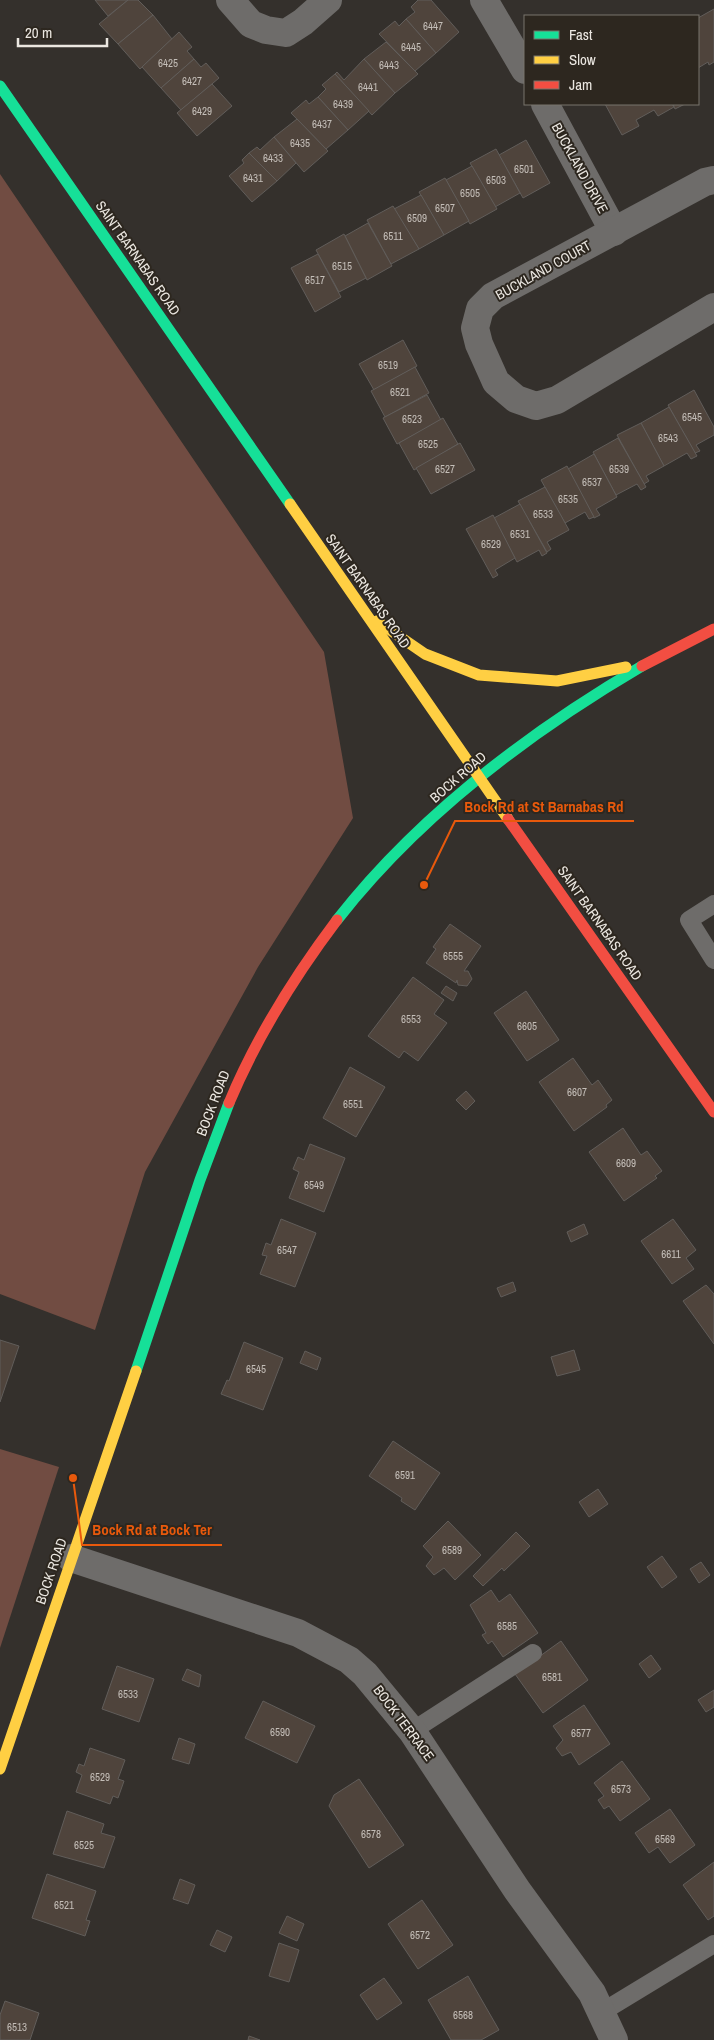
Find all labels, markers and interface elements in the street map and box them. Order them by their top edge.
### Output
scale bar [18,15,106,47]
legend [524,15,699,105]
house number: 6447 [423,19,443,33]
text: 20 m [25,22,52,43]
text: Fast [569,24,593,45]
house number: 6445 [401,40,421,54]
text: Slow [569,49,596,70]
house number: 6425 [158,56,178,70]
house number: 6443 [379,58,399,72]
house number: 6427 [182,74,202,88]
text: Jam [569,74,592,95]
house number: 6441 [358,80,378,94]
house number: 6439 [333,97,353,111]
house number: 6429 [192,104,212,118]
house number: 6437 [312,117,332,131]
street label: BUCKLAND DRIVE [548,120,612,216]
house number: 6435 [290,136,310,150]
house number: 6433 [263,151,283,165]
house number: 6501 [514,162,534,176]
house number: 6431 [243,171,263,185]
house number: 6503 [486,173,506,187]
house number: 6505 [460,186,480,200]
street label: SAINT BARNABAS ROAD [92,197,184,319]
house number: 6507 [435,201,455,215]
house number: 6509 [407,211,427,225]
house number: 6511 [383,229,403,243]
street label: BUCKLAND COURT [492,236,594,304]
house number: 6515 [332,259,352,273]
house number: 6517 [305,273,325,287]
house number: 6519 [378,358,398,372]
house number: 6521 [390,385,410,399]
house number: 6545 [682,410,702,424]
house number: 6523 [402,412,422,426]
house number: 6543 [658,431,678,445]
house number: 6525 [418,437,438,451]
house number: 6527 [435,462,455,476]
house number: 6539 [609,462,629,476]
house number: 6537 [582,475,602,489]
house number: 6535 [558,492,578,506]
house number: 6533 [533,507,553,521]
house number: 6531 [510,527,530,541]
street label: SAINT BARNABAS ROAD [322,530,414,652]
house number: 6529 [481,537,501,551]
street label: BOCK ROAD [426,748,490,806]
callout: Bock Rd at St Barnabas Rd [455,791,634,821]
text: Bock Rd at St Barnabas Rd [464,796,624,817]
street label: SAINT BARNABAS ROAD [554,862,646,984]
house number: 6555 [443,949,463,963]
house number: 6553 [401,1012,421,1026]
house number: 6605 [517,1019,537,1033]
street label: BOCK ROAD [192,1068,234,1138]
house number: 6607 [567,1085,587,1099]
house number: 6551 [343,1097,363,1111]
house number: 6609 [616,1156,636,1170]
house number: 6549 [304,1178,324,1192]
house number: 6547 [277,1243,297,1257]
house number: 6611 [661,1247,681,1261]
house number: 6545 [246,1362,266,1376]
house number: 6591 [395,1468,415,1482]
callout: Bock Rd at Bock Ter [82,1515,222,1545]
text: Bock Rd at Bock Ter [92,1519,212,1540]
street label: BOCK ROAD [31,1535,71,1607]
house number: 6589 [442,1543,462,1557]
house number: 6585 [497,1619,517,1633]
house number: 6581 [542,1670,562,1684]
street label: BOCK TERRACE [370,1681,438,1765]
house number: 6533 [118,1687,138,1701]
house number: 6590 [270,1725,290,1739]
house number: 6577 [571,1726,591,1740]
house number: 6529 [90,1770,110,1784]
house number: 6573 [611,1782,631,1796]
house number: 6578 [361,1827,381,1841]
house number: 6569 [655,1832,675,1846]
house number: 6525 [74,1838,94,1852]
house number: 6521 [54,1898,74,1912]
house number: 6572 [410,1928,430,1942]
house number: 6568 [453,2008,473,2022]
house number: 6513 [7,2020,27,2034]

